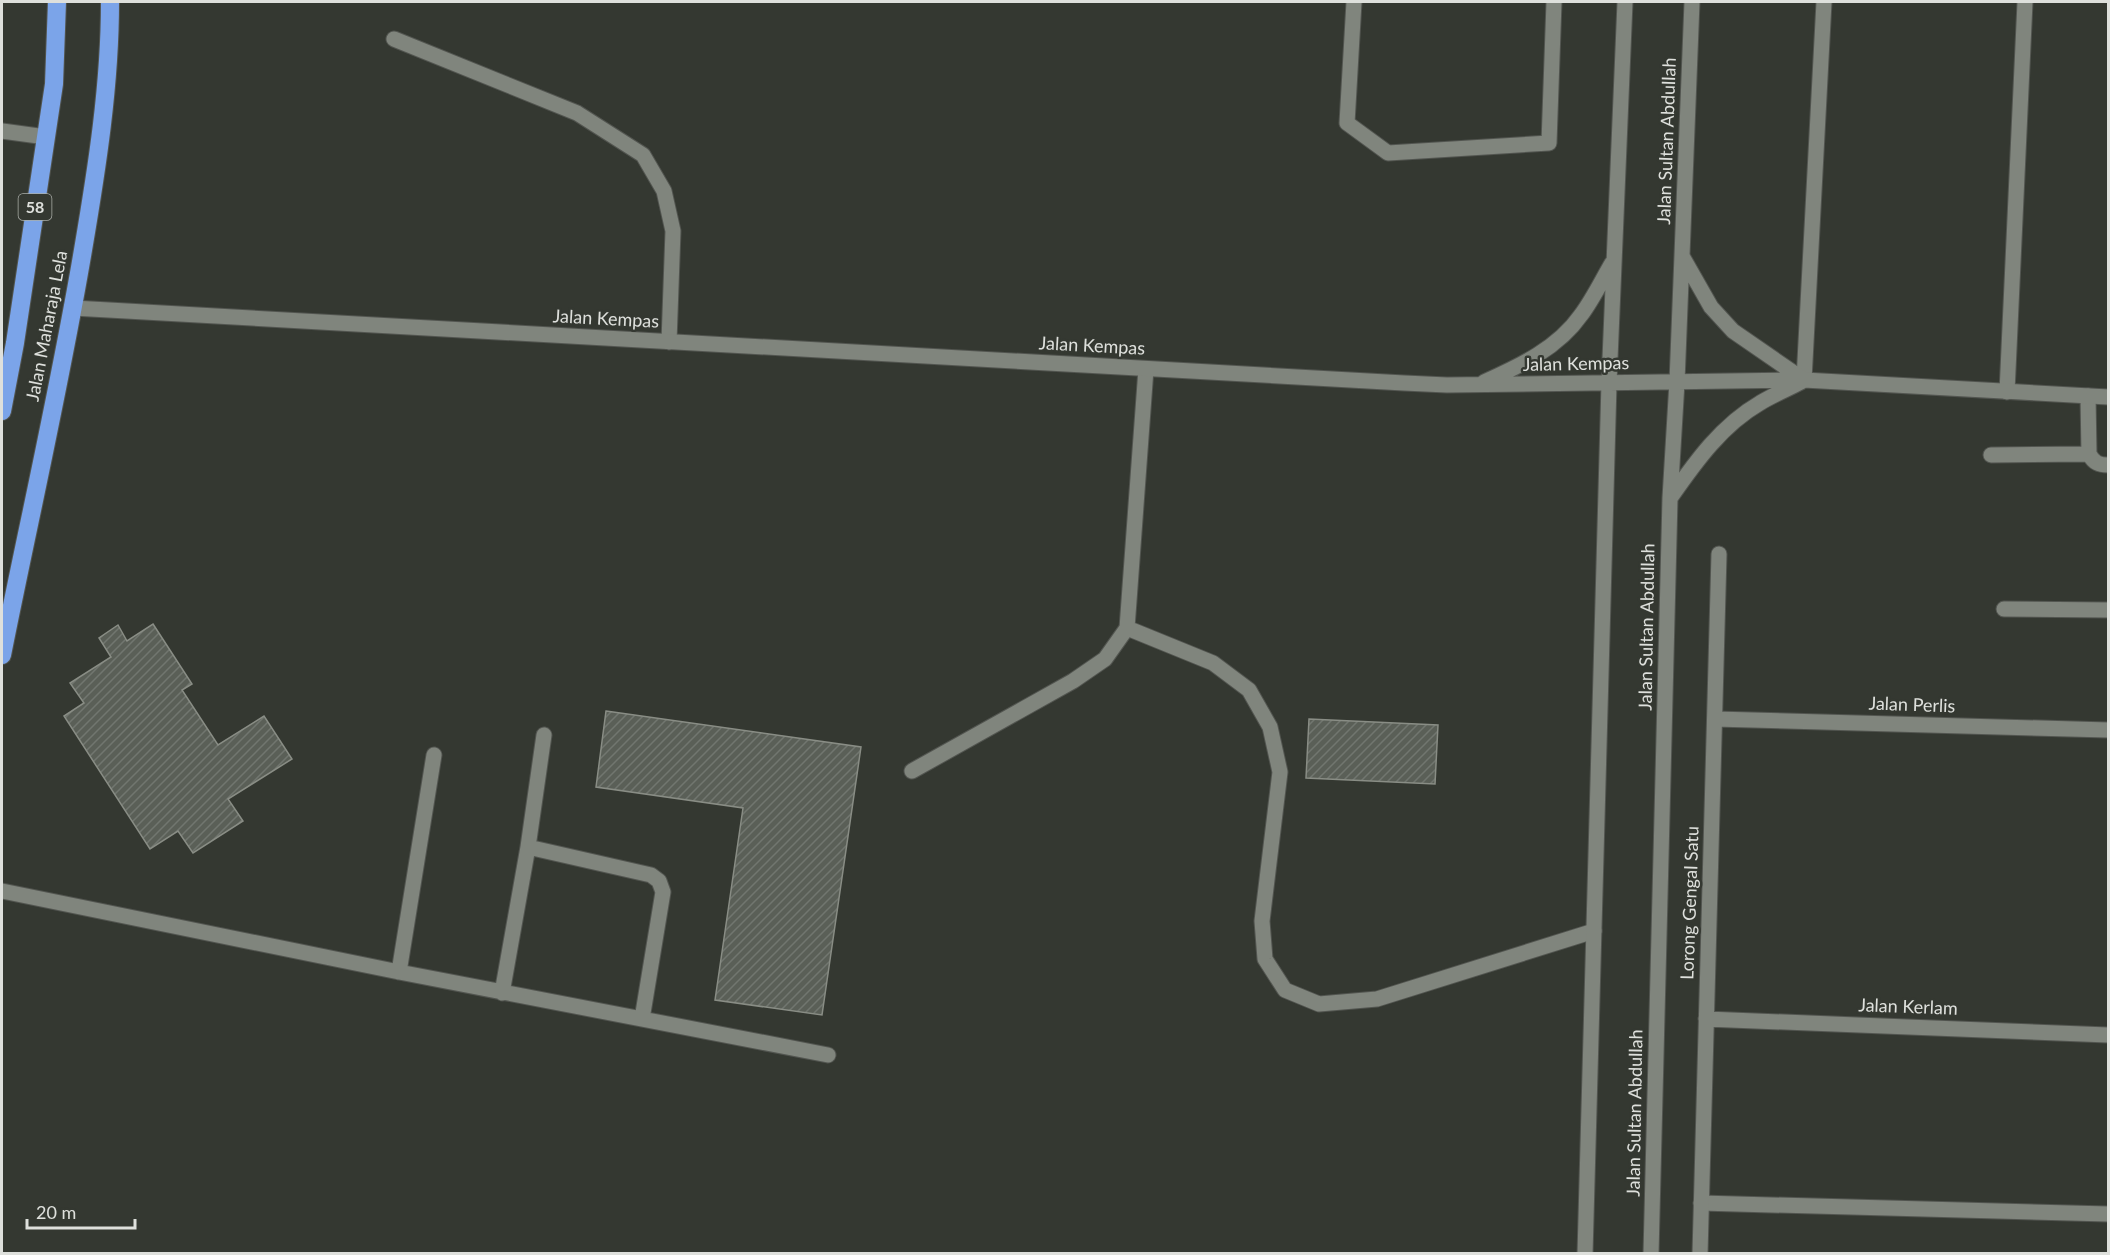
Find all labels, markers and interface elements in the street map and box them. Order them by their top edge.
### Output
street label: Jalan Sultan Abdullah [1652,57,1680,225]
road number: 58 [18,194,51,220]
street label: Jalan Maharaja Lela [21,249,71,403]
street label: Jalan Kempas [552,304,660,332]
street label: Jalan Kempas [1038,331,1146,359]
street label: Jalan Kempas [1523,351,1630,375]
street label: Jalan Sultan Abdullah [1634,543,1658,711]
street label: Jalan Perlis [1868,691,1956,717]
street label: Lorong Gengal Satu [1675,826,1703,980]
street label: Jalan Kerlam [1858,993,1958,1019]
street label: Jalan Sultan Abdullah [1622,1029,1646,1197]
scale bar [27,1192,135,1230]
text: 20 m [36,1201,76,1223]

